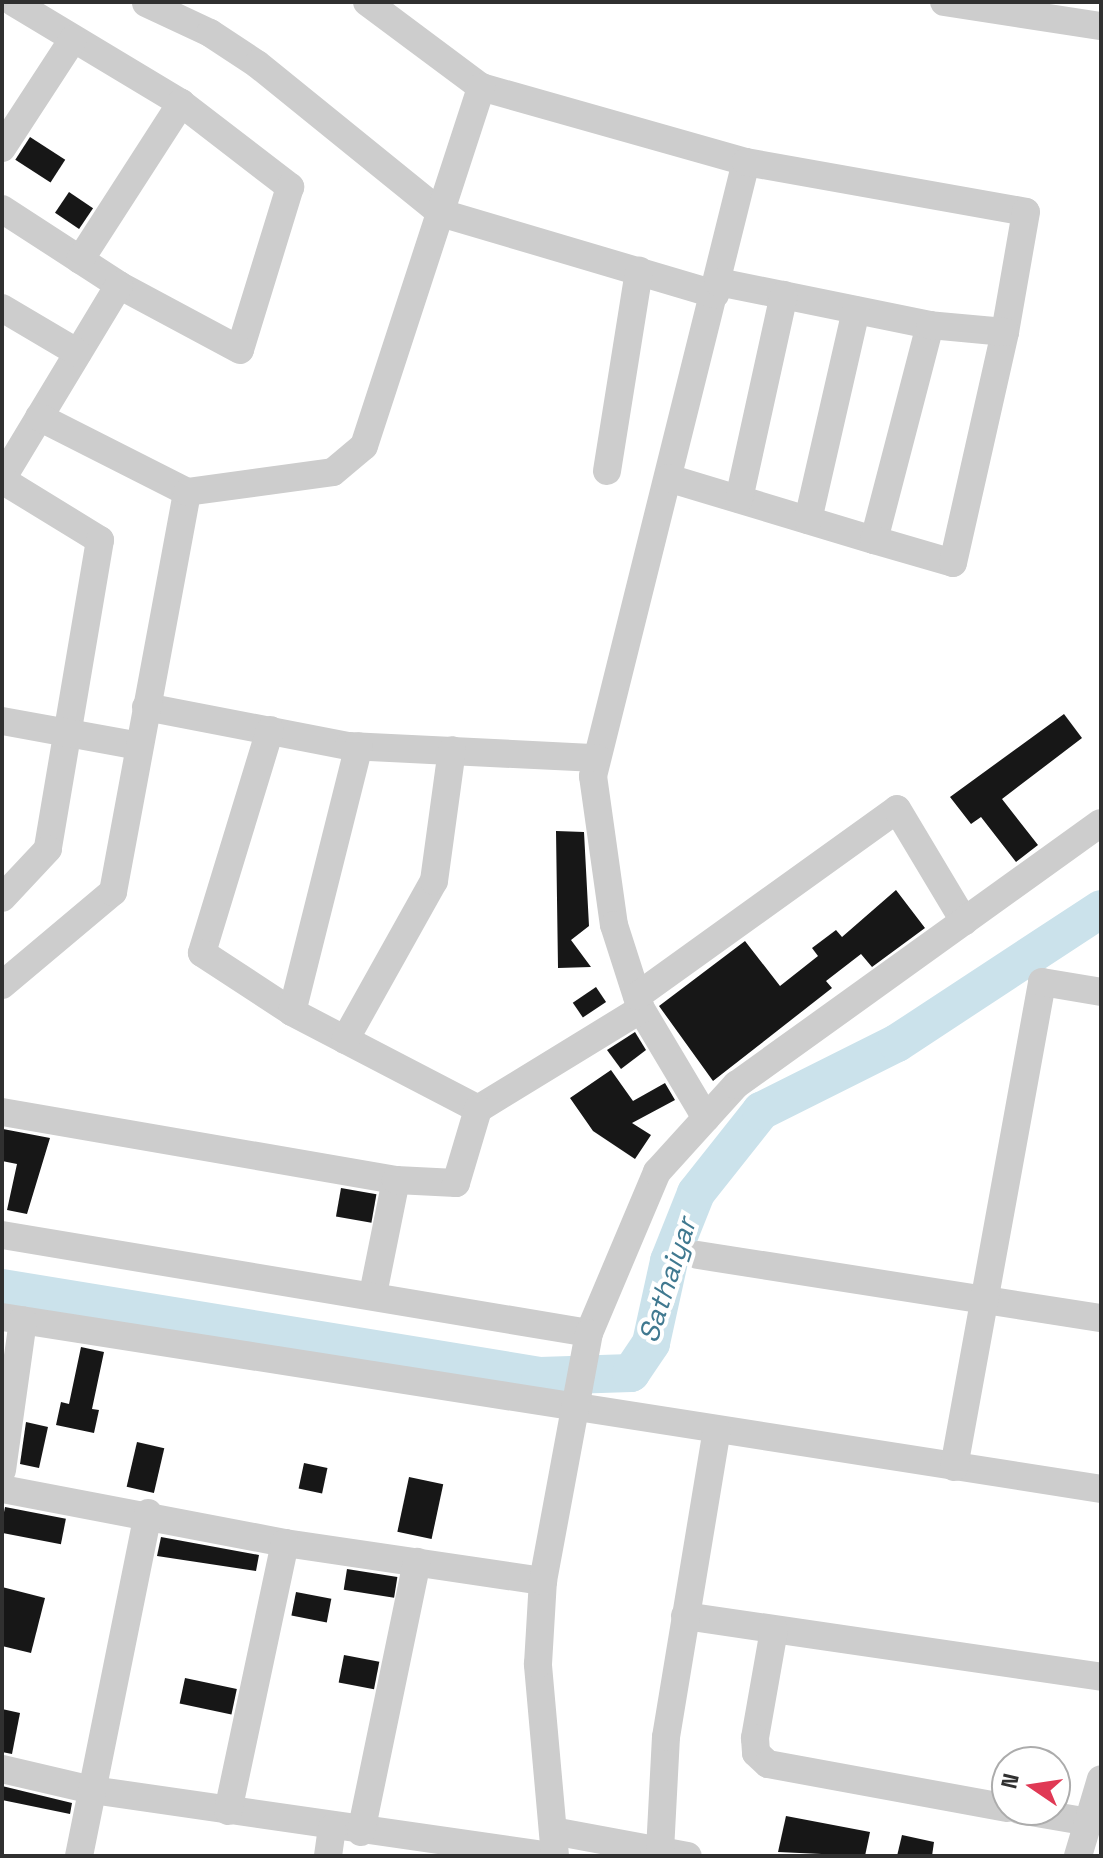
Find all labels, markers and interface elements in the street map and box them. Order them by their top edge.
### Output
water label: Sathaiyar [631,1213,703,1347]
north arrow [991,1746,1071,1826]
text: N [994,1771,1025,1791]

